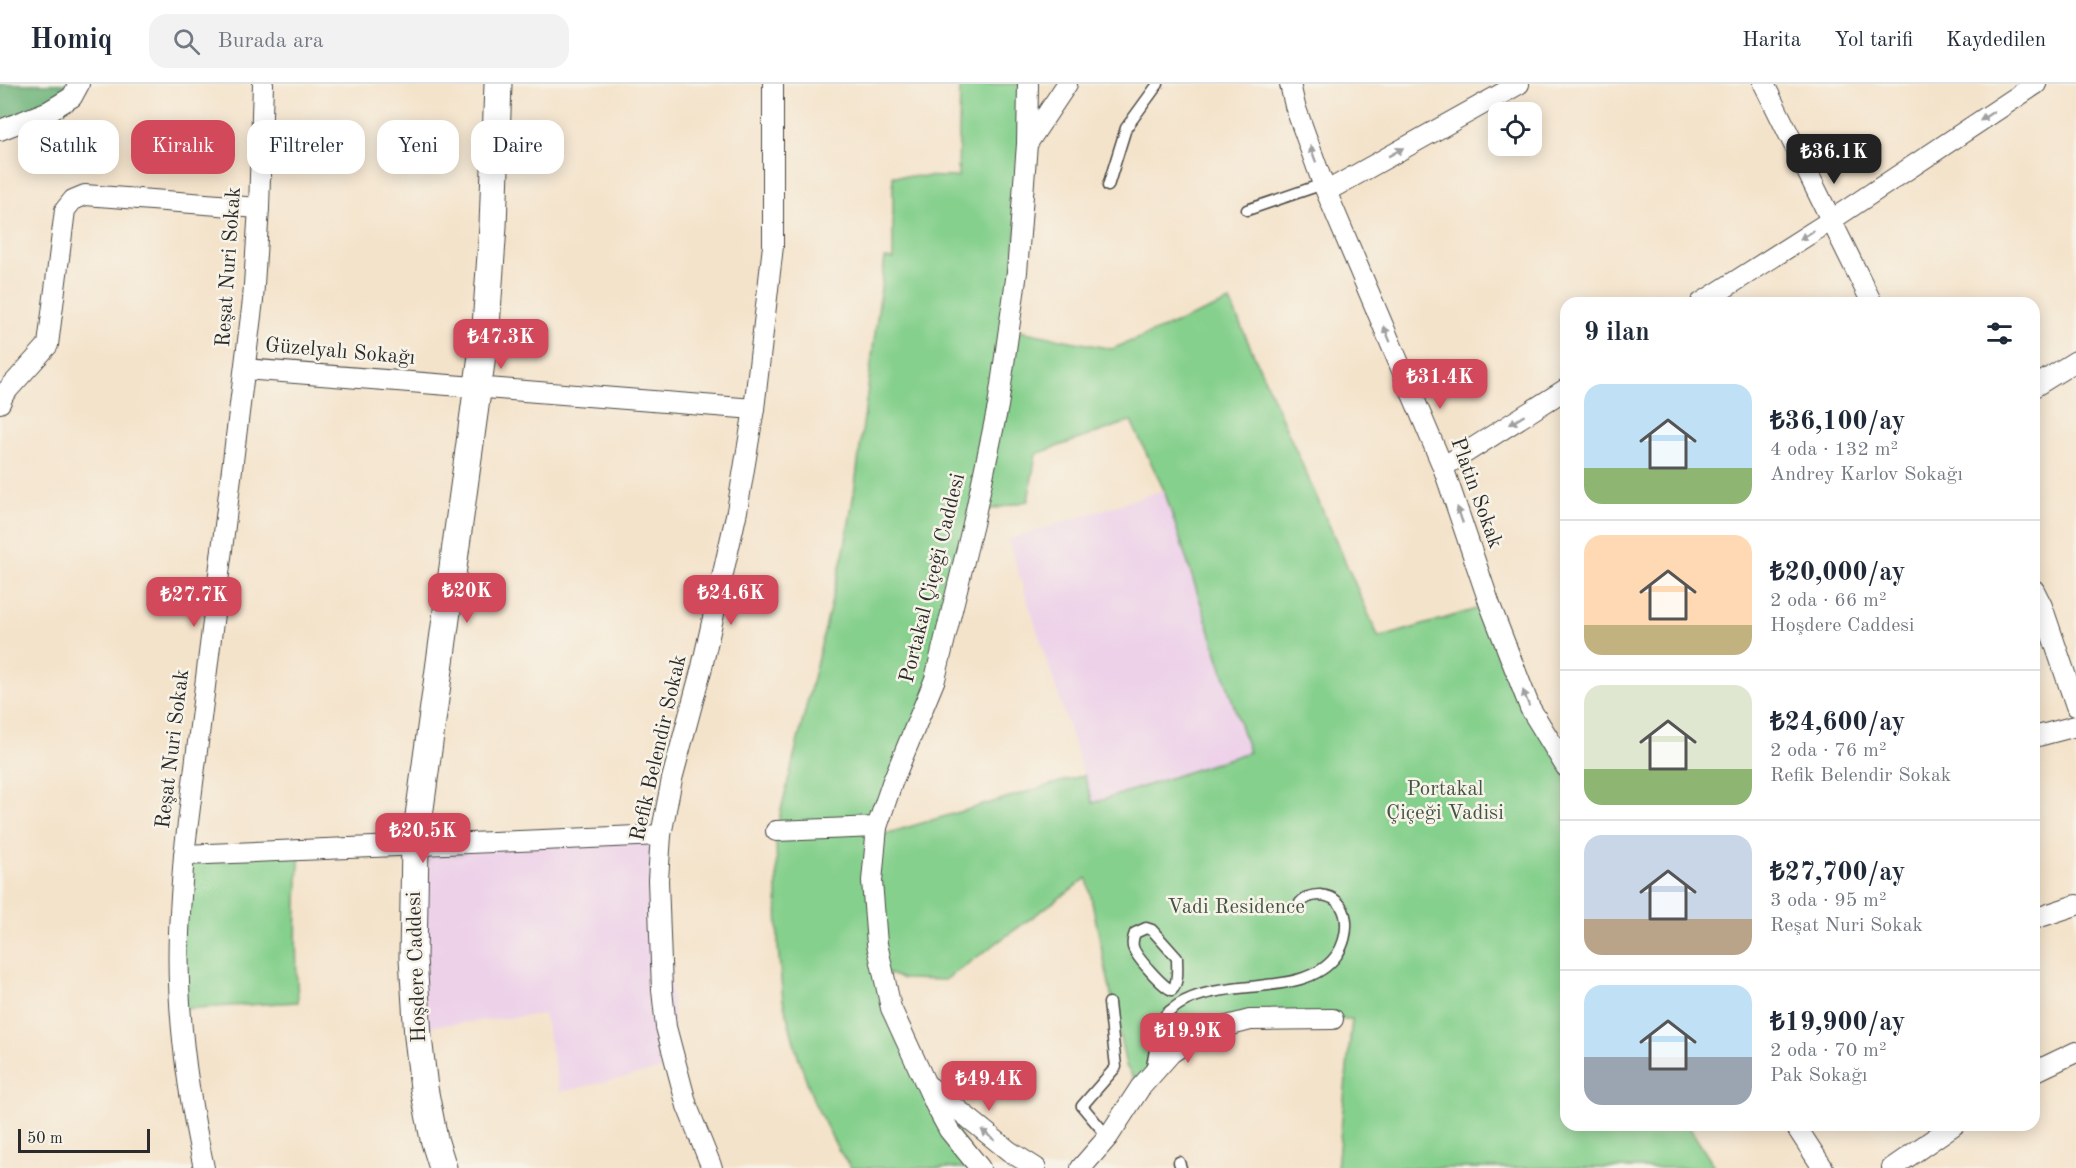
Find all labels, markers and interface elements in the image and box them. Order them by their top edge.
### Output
search box [149,14,569,68]
icon: search [170,25,203,58]
text: Homiq [30,27,113,55]
text: Burada ara [218,30,324,52]
text: Harita [1742,30,1801,51]
text: Yol tarifi [1834,30,1913,51]
text: Kaydedilen [1946,30,2046,51]
map controls [1488,102,1542,156]
button: locate [1488,102,1542,156]
one-way arrow [1979,111,1995,122]
chip: Satılık [18,120,119,174]
chip: Kiralık [131,120,235,174]
chip: Filtreler [247,120,365,174]
chip: Yeni [377,120,459,174]
chip: Daire [471,120,564,174]
pin: ₺36.1K [1785,134,1883,185]
text: ₺36.1K [1800,143,1868,163]
one-way arrow [1307,144,1317,162]
one-way arrow [1388,147,1405,157]
street label: Reşat Nuri Sokak [213,186,245,348]
one-way arrow [1799,230,1815,241]
icon: filters [1983,317,2016,350]
pin: ₺47.3K [452,319,550,370]
text: 9 ilan [1584,320,1650,346]
one-way arrow [1382,324,1392,342]
text: ₺47.3K [467,328,535,348]
street label: Güzelyalı Sokağı [264,335,416,369]
pin: ₺31.4K [1391,359,1489,410]
text: ₺31.4K [1406,368,1474,388]
icon: home [1632,408,1704,480]
text: ₺36,100/ay [1770,409,1905,435]
one-way arrow [1509,414,1525,426]
street label: Platin Sokak [1446,435,1506,551]
text: 4 oda · 132 m² [1770,440,1898,460]
text: Andrey Karlov Sokağı [1770,465,1963,485]
street label: Portakal Çiçeği Caddesi [897,471,969,685]
one-way arrow [1454,506,1464,524]
icon: home [1632,559,1704,631]
text: ₺20,000/ay [1770,560,1905,586]
pin: ₺20K [431,573,503,624]
pin: ₺24.6K [682,575,780,626]
pin: ₺27.7K [145,577,243,628]
text: ₺20K [442,582,492,602]
text: ₺24.6K [697,584,765,604]
text: ₺27.7K [160,586,228,606]
text: 2 oda · 66 m² [1770,591,1887,611]
text: Hoşdere Caddesi [1770,616,1914,636]
street label: Refik Belendir Sokak [627,653,691,843]
street label: Reşat Nuri Sokak [153,668,193,830]
one-way arrow [1521,689,1530,707]
icon: home [1632,709,1704,781]
text: ₺24,600/ay [1770,710,1905,736]
text: 2 oda · 76 m² [1770,741,1887,761]
text: Refik Belendir Sokak [1770,766,1951,786]
park label: Portakal Çiçeği Vadisi [1386,779,1504,824]
pin: ₺20.5K [374,813,472,864]
text: ₺20.5K [389,822,457,842]
icon: home [1632,859,1704,931]
text: ₺27,700/ay [1770,860,1905,886]
street label: Hoşdere Caddesi [404,891,430,1043]
text: 3 oda · 95 m² [1770,891,1887,911]
park label: Vadi Residence [1167,897,1305,918]
text: Reşat Nuri Sokak [1770,916,1923,936]
icon: home [1632,1009,1704,1081]
text: ₺19,900/ay [1770,1010,1905,1036]
pin: ₺19.9K [1139,1013,1237,1064]
text: ₺19.9K [1154,1022,1222,1042]
text: 2 oda · 70 m² [1770,1041,1887,1061]
pin: ₺49.4K [940,1061,1038,1112]
text: Pak Sokağı [1770,1066,1867,1086]
text: ₺49.4K [955,1070,1023,1090]
scale bar [18,1126,150,1154]
one-way arrow [980,1129,996,1142]
text: 50 m [27,1131,63,1147]

